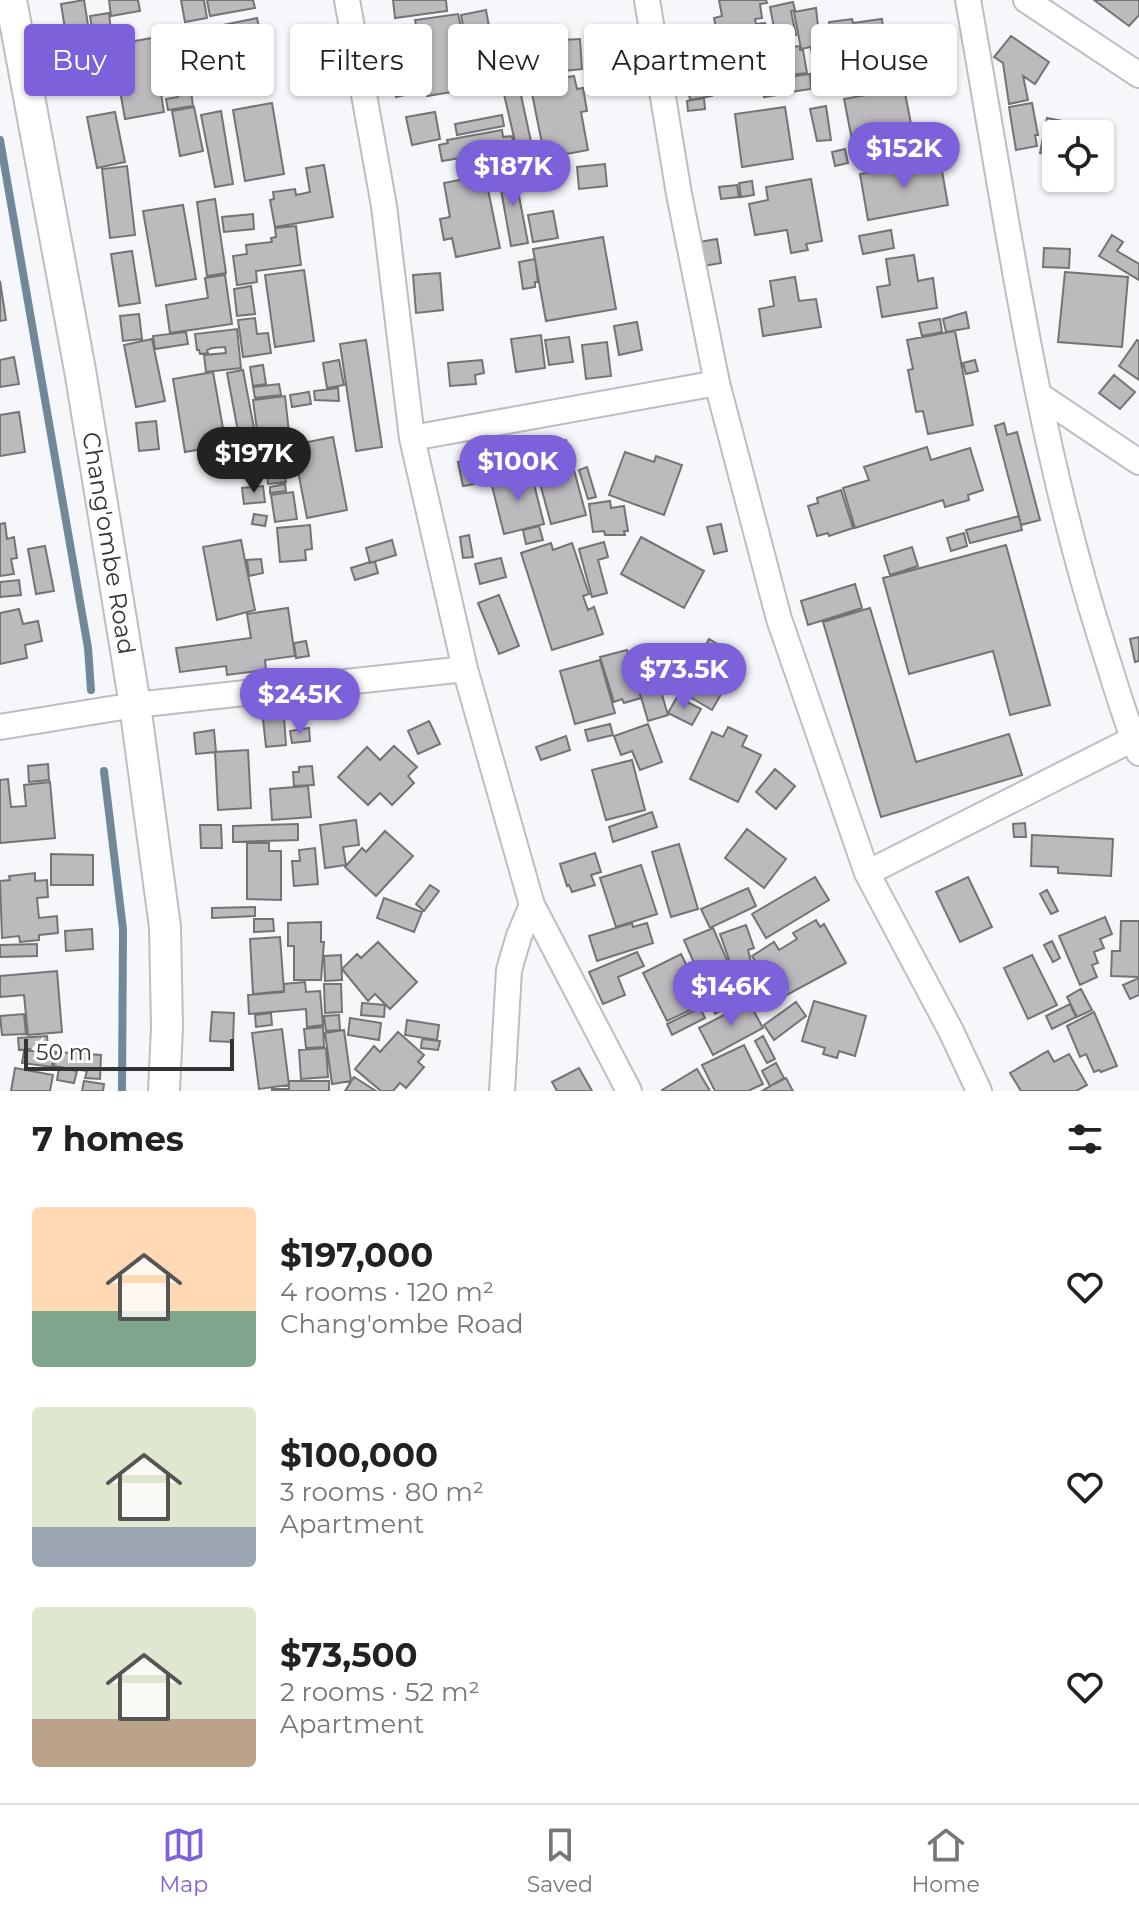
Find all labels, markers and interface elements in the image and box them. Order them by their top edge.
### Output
chip: Buy [24,24,135,96]
chip: Rent [151,24,274,96]
chip: Filters [290,24,432,96]
chip: New [448,24,568,96]
chip: Apartment [584,24,795,96]
chip: House [811,24,957,96]
map controls [1042,120,1114,192]
button: locate [1042,120,1114,192]
pin: $152K [848,122,960,190]
text: $152K [866,132,942,164]
pin: $187K [457,140,569,208]
text: $187K [473,150,553,182]
pin: $197K [198,427,310,495]
street label: Chang'ombe Road [76,430,141,657]
pin: $100K [462,435,574,503]
text: $197K [215,437,293,469]
text: $100K [477,445,559,477]
pin: $73.5K [619,643,749,711]
text: $73.5K [639,653,729,685]
pin: $245K [244,668,356,736]
text: $245K [258,678,342,710]
pin: $146K [675,960,787,1028]
text: $146K [691,970,771,1002]
scale bar [24,1035,234,1071]
text: 50 m [36,1039,92,1066]
icon: filters [1063,1117,1107,1161]
text: 7 homes [32,1118,184,1160]
text: $197,000 [280,1234,433,1276]
icon: home [96,1239,192,1335]
icon: heart [1063,1265,1107,1309]
text: 4 rooms · 120 m² [280,1276,494,1308]
text: Chang'ombe Road [280,1308,524,1340]
text: $100,000 [280,1434,438,1476]
icon: home [96,1439,192,1535]
icon: heart [1063,1465,1107,1509]
text: 3 rooms · 80 m² [280,1476,484,1508]
text: Apartment [280,1508,424,1540]
text: $73,500 [280,1634,418,1676]
icon: home [96,1639,192,1735]
icon: heart [1063,1665,1107,1709]
text: 2 rooms · 52 m² [280,1676,480,1708]
text: Apartment [280,1708,424,1740]
tab: Map [159,1823,208,1898]
tab: Saved [527,1823,593,1898]
tab: Home [911,1823,980,1898]

